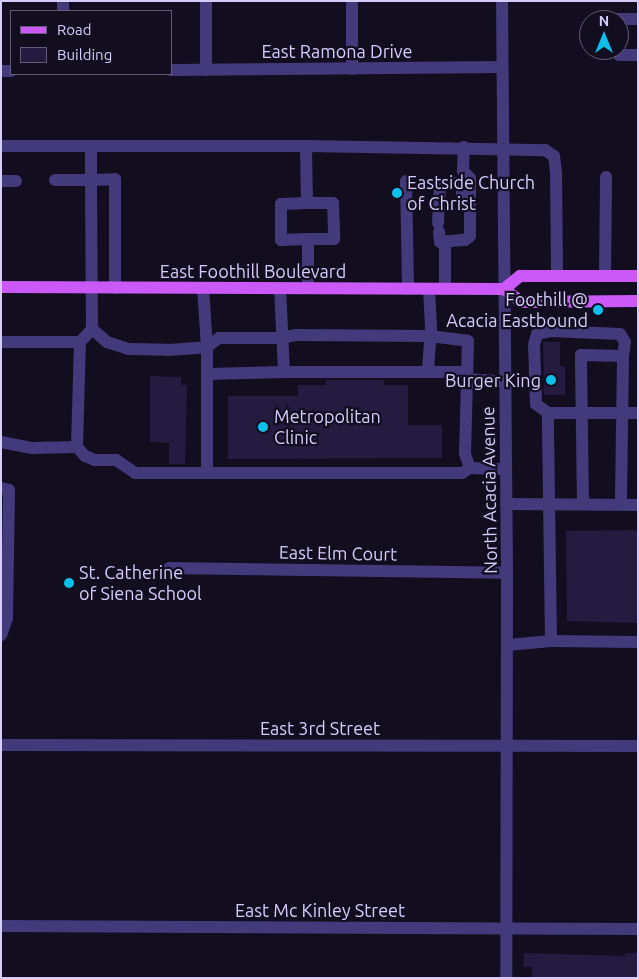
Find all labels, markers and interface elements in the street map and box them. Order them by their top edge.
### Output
legend [10,10,172,75]
north arrow [579,10,629,60]
text: N [599,13,609,29]
text: Road [57,21,92,38]
street label: East Ramona Drive [261,40,413,62]
text: Building [57,46,112,63]
place label: Eastside Church of Christ [407,172,535,214]
marker: Eastside Church of Christ [391,187,403,199]
street label: East Foothill Boulevard [160,260,346,282]
place label: Foothill @ Acacia Eastbound [446,289,588,332]
marker: Foothill @ Acacia Eastbound [592,304,604,316]
place label: Burger King [445,369,541,391]
marker: Burger King [545,374,557,386]
place label: Metropolitan Clinic [274,406,381,448]
street label: North Acacia Avenue [477,406,501,574]
marker: Metropolitan Clinic [256,420,270,434]
street label: East Elm Court [279,541,397,565]
place label: St. Catherine of Siena School [79,562,202,604]
marker: St. Catherine of Siena School [63,577,75,589]
street label: East 3rd Street [260,717,380,739]
street label: East Mc Kinley Street [235,899,405,921]

